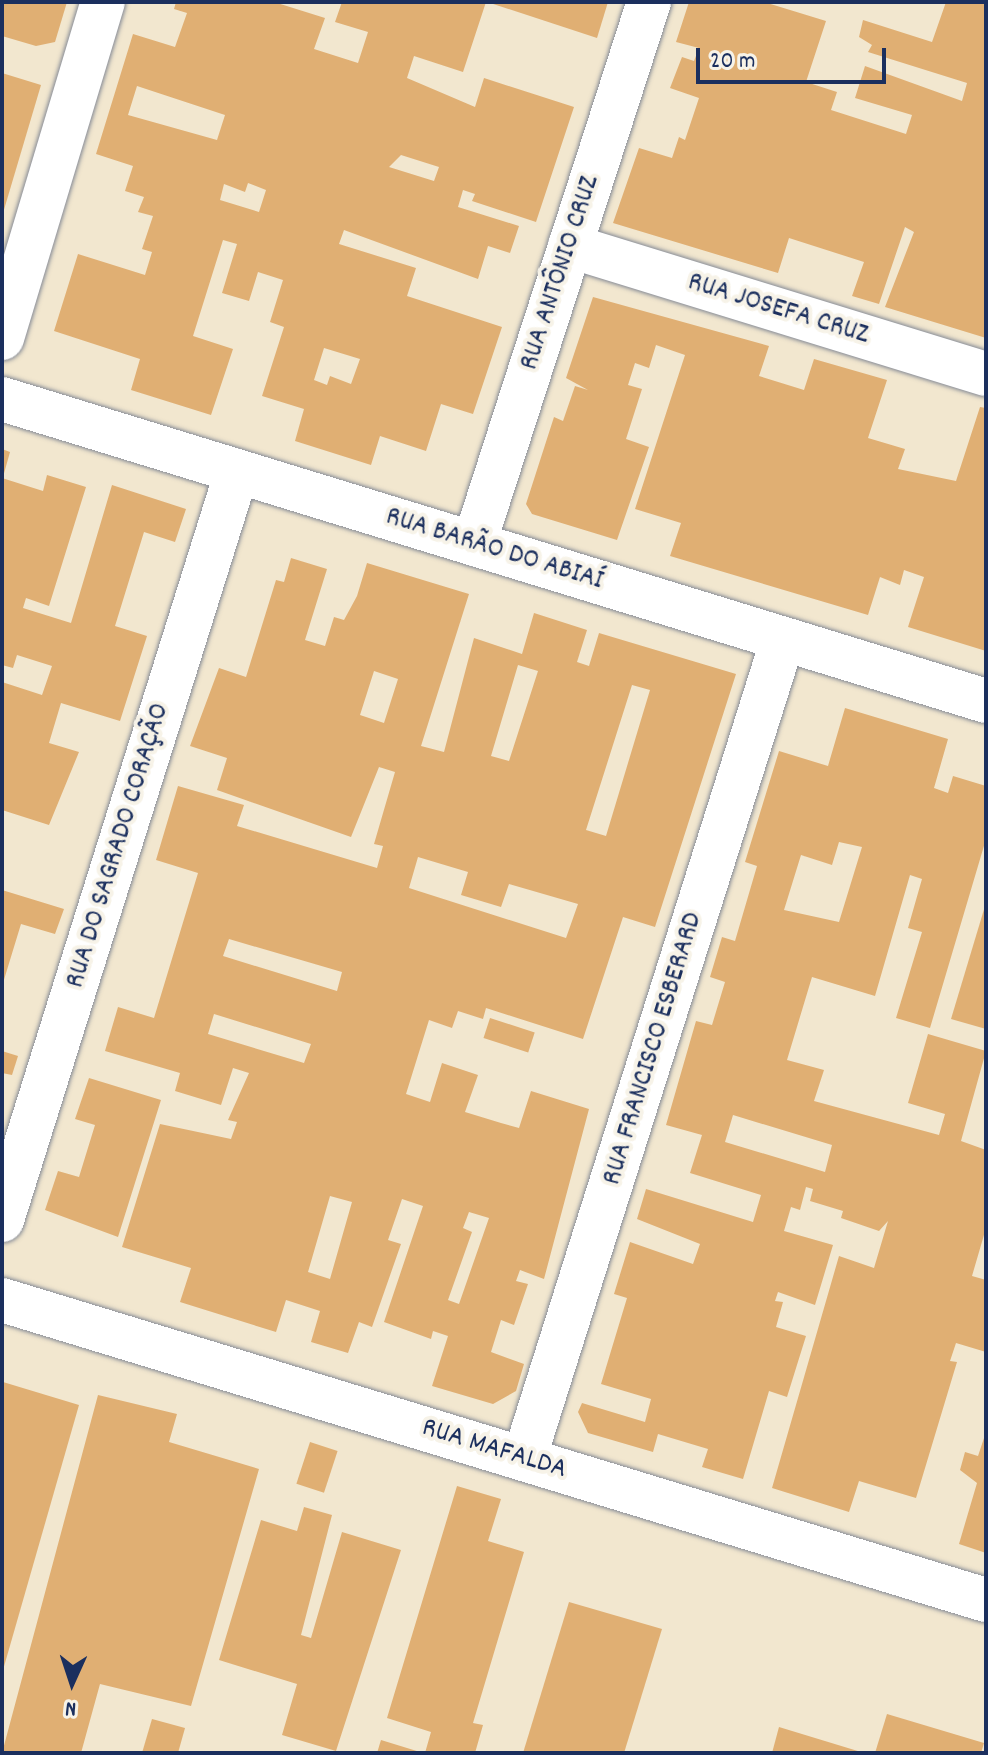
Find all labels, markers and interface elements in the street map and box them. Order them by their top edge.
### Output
scale bar [700,32,890,82]
text: 20 m [710,45,756,79]
street label: RUA ANTÔNIO CRUZ [514,171,608,375]
street label: RUA JOSEFA CRUZ [683,267,873,353]
street label: RUA BARÃO DO ABIAÍ [381,501,607,599]
street label: RUA DO SAGRADO CORAÇÃO [60,700,178,992]
street label: RUA FRANCISCO ESBERARD [597,909,711,1189]
street label: RUA MAFALDA [418,1412,570,1488]
north arrow [32,1643,112,1723]
text: N [64,1692,77,1723]

